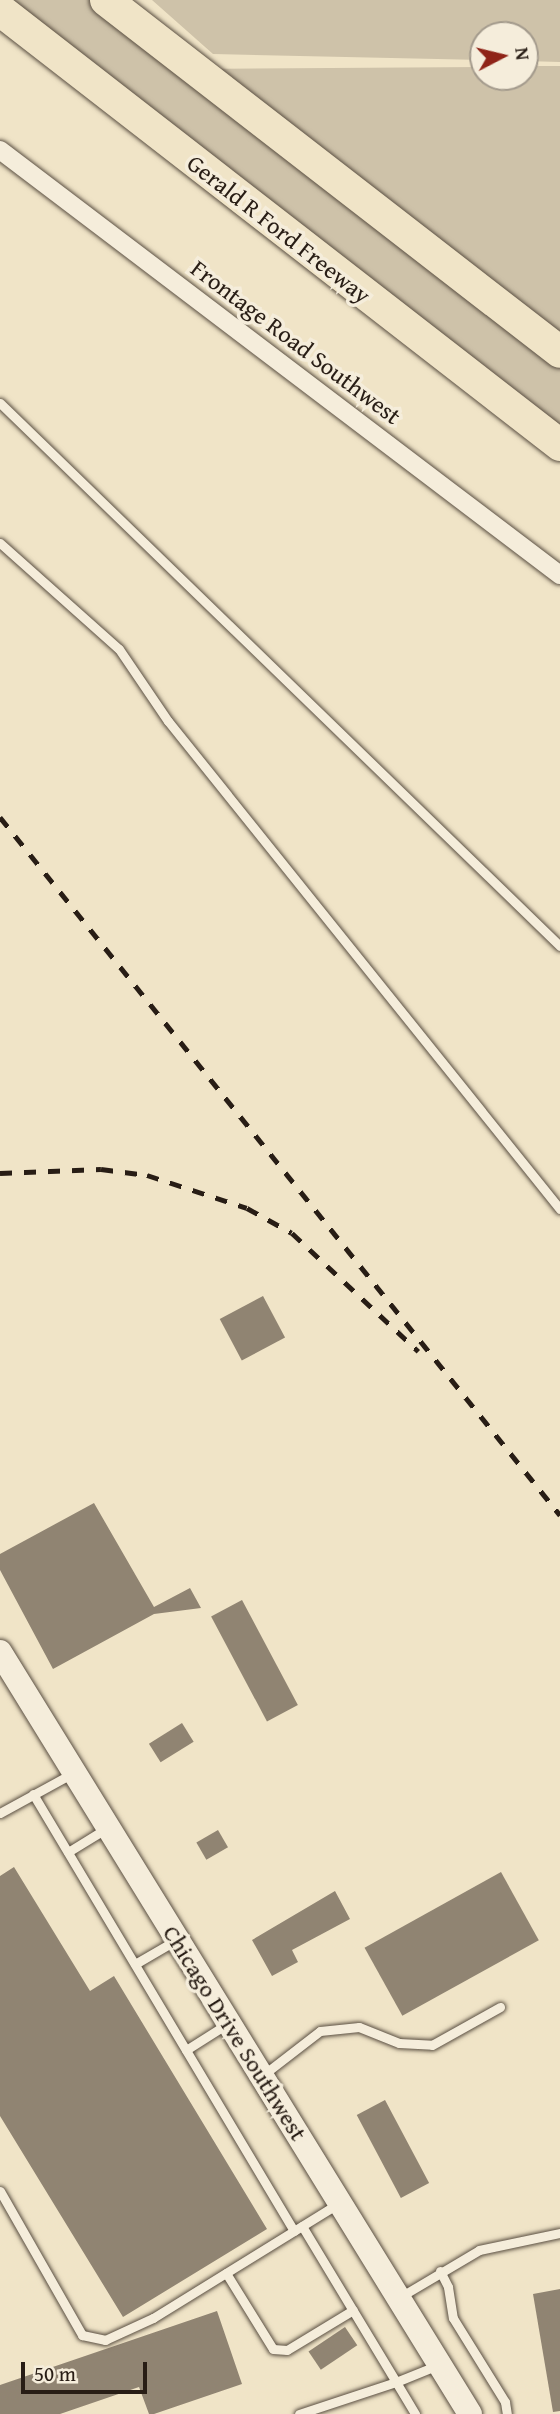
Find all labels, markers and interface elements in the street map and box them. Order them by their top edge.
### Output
north arrow [469,21,539,91]
text: N [508,46,538,62]
street label: Gerald R Ford Freeway [182,148,376,310]
street label: Frontage Road Southwest [185,254,407,430]
street label: Chicago Drive Southwest [157,1920,313,2146]
scale bar [24,2348,150,2392]
text: 50 m [34,2358,76,2389]

